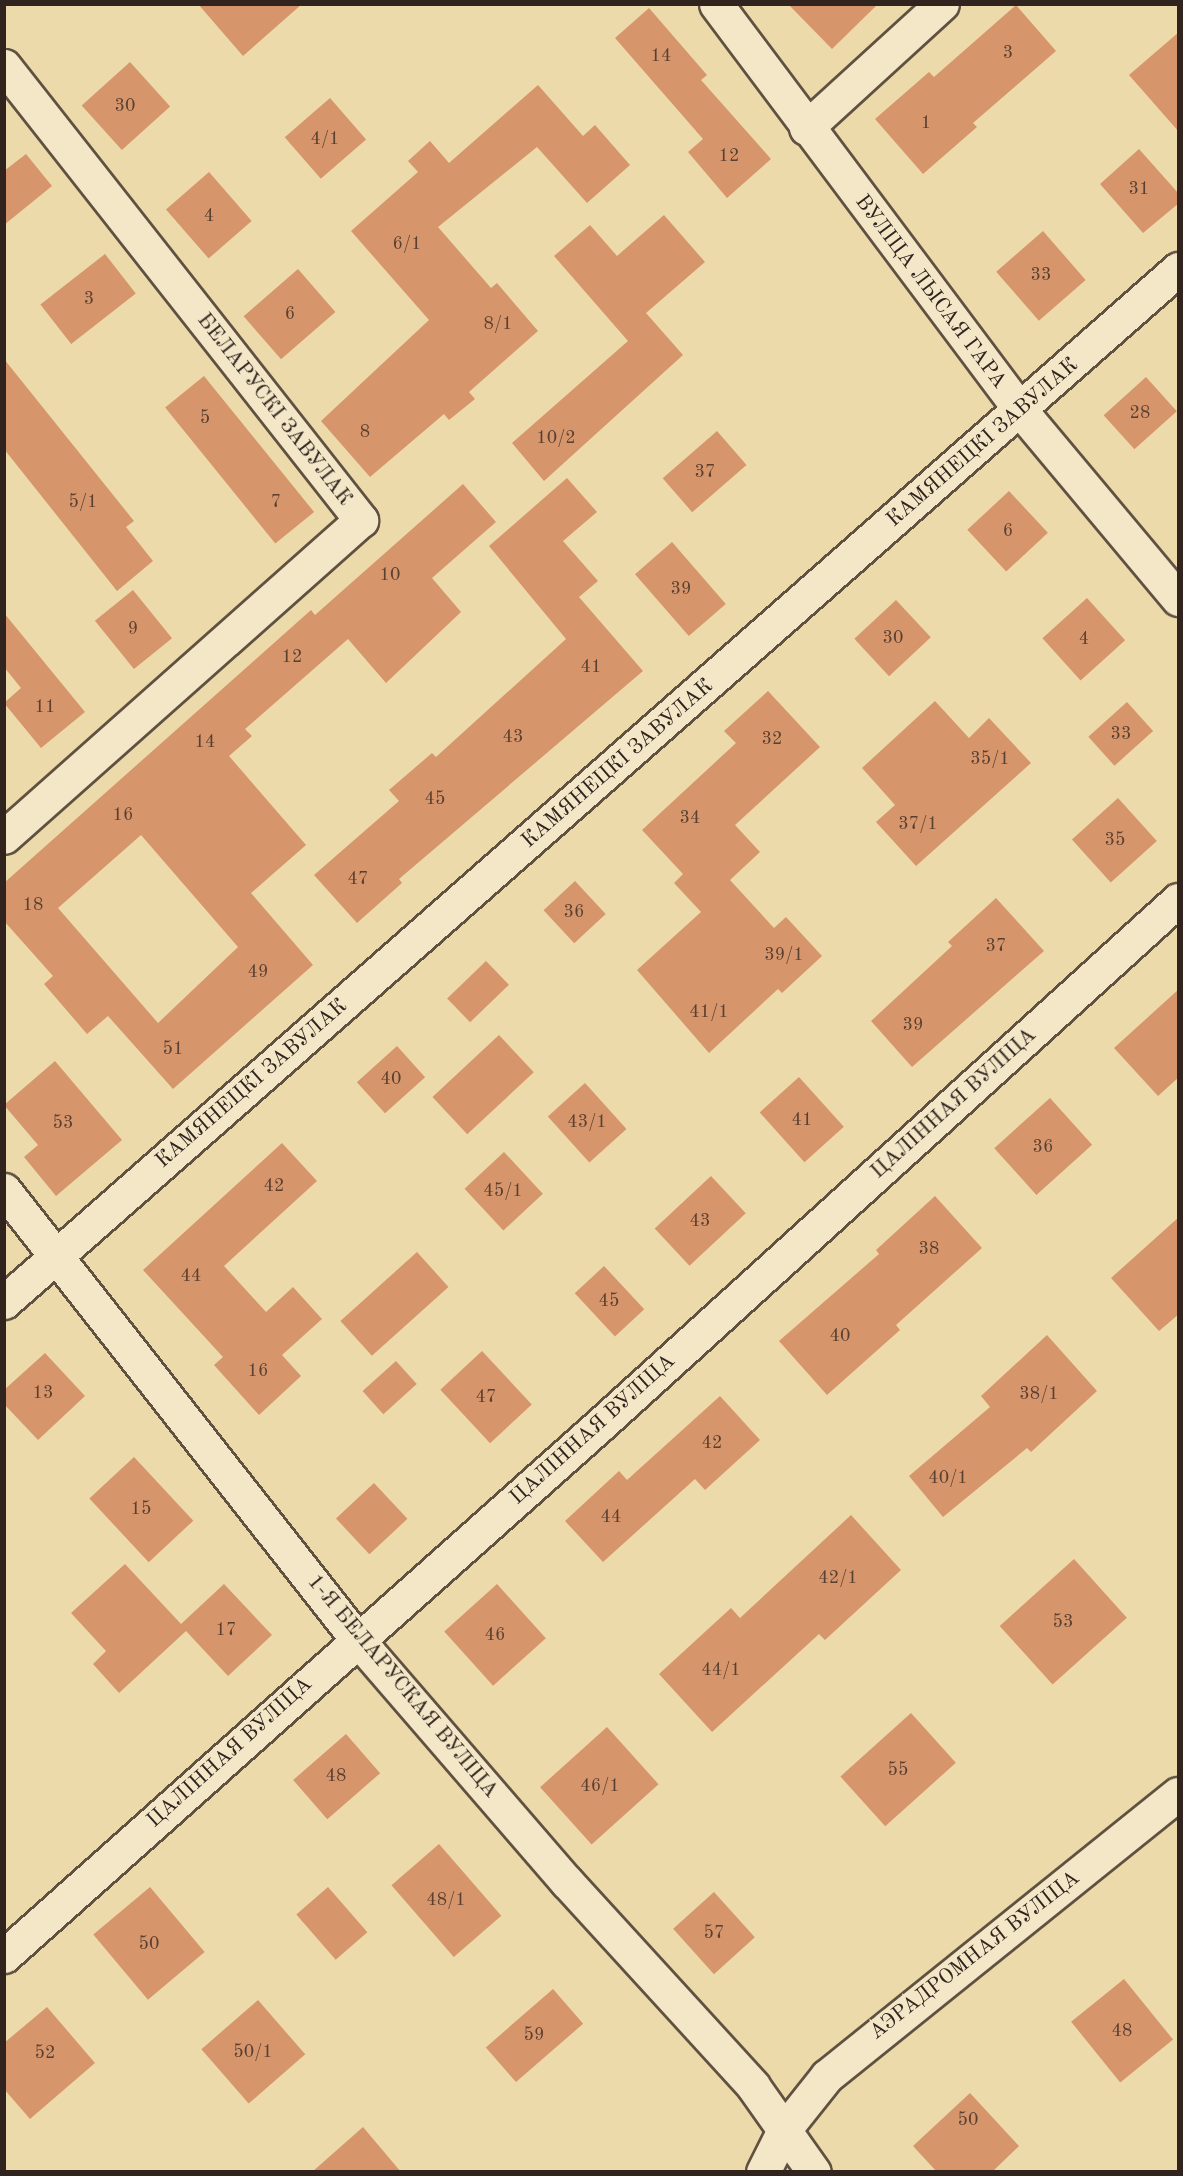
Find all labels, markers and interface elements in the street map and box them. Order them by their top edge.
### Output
house number: 3 [1003,42,1013,64]
house number: 14 [651,45,671,67]
house number: 30 [115,95,135,117]
house number: 1 [921,112,931,134]
house number: 4/1 [311,128,339,150]
house number: 12 [719,145,739,167]
house number: 31 [1129,178,1149,200]
street label: ВУЛІЦА ЛЫСАЯ ГАРА [849,190,1011,394]
house number: 4 [204,205,214,227]
house number: 6/1 [393,233,421,255]
house number: 33 [1031,264,1051,286]
house number: 3 [84,288,94,310]
house number: 6 [285,303,295,325]
street label: БЕЛАРУСКІ ЗАВУЛАК [191,309,357,511]
house number: 8/1 [484,313,512,335]
street label: КАМЯНЕЦКІ ЗАВУЛАК [882,353,1084,533]
house number: 28 [1130,402,1150,424]
house number: 5 [200,407,210,429]
house number: 8 [360,421,370,443]
house number: 10/2 [536,427,576,449]
house number: 37 [695,461,715,483]
house number: 5/1 [69,491,97,513]
house number: 7 [271,491,281,513]
house number: 6 [1003,520,1013,542]
house number: 10 [380,564,400,586]
house number: 39 [671,578,691,600]
house number: 9 [128,618,138,640]
house number: 30 [883,627,903,649]
house number: 4 [1079,628,1089,650]
house number: 12 [282,646,302,668]
house number: 41 [581,656,601,678]
street label: КАМЯНЕЦКІ ЗАВУЛАК [517,674,719,854]
house number: 11 [35,696,55,718]
house number: 33 [1111,723,1131,745]
house number: 43 [503,726,523,748]
house number: 32 [762,728,782,750]
house number: 14 [195,731,215,753]
house number: 35/1 [970,748,1010,770]
house number: 45 [425,788,445,810]
house number: 16 [113,804,133,826]
house number: 34 [680,807,700,829]
house number: 37/1 [898,813,938,835]
house number: 35 [1105,829,1125,851]
house number: 47 [348,868,368,890]
house number: 18 [23,894,43,916]
house number: 36 [564,901,584,923]
house number: 37 [986,935,1006,957]
house number: 39/1 [764,944,804,966]
house number: 49 [248,961,268,983]
street label: КАМЯНЕЦКІ ЗАВУЛАК [151,994,353,1174]
house number: 41/1 [689,1001,729,1023]
house number: 39 [903,1014,923,1036]
street label: ЦАЛІННАЯ ВУЛІЦА [866,1023,1042,1185]
house number: 51 [163,1038,183,1060]
house number: 40 [381,1068,401,1090]
house number: 41 [792,1109,812,1131]
house number: 43/1 [567,1111,607,1133]
house number: 53 [53,1112,73,1134]
house number: 36 [1033,1136,1053,1158]
house number: 42 [264,1175,284,1197]
house number: 45/1 [483,1180,523,1202]
house number: 43 [690,1210,710,1232]
house number: 38 [919,1238,939,1260]
house number: 44 [181,1265,201,1287]
house number: 45 [599,1290,619,1312]
house number: 40 [830,1325,850,1347]
street label: ЦАЛІННАЯ ВУЛІЦА [505,1349,681,1511]
house number: 16 [248,1360,268,1382]
house number: 13 [33,1382,53,1404]
house number: 38/1 [1019,1383,1059,1405]
house number: 47 [476,1386,496,1408]
house number: 42 [702,1432,722,1454]
house number: 40/1 [928,1467,968,1489]
house number: 15 [131,1498,151,1520]
house number: 44 [601,1506,621,1528]
house number: 42/1 [818,1567,858,1589]
street label: 1-Я БЕЛАРУСКАЯ ВУЛІЦА [301,1570,503,1804]
house number: 53 [1053,1611,1073,1633]
house number: 17 [216,1619,236,1641]
house number: 46 [485,1624,505,1646]
house number: 44/1 [701,1659,741,1681]
street label: ЦАЛІННАЯ ВУЛІЦА [142,1672,318,1834]
house number: 55 [888,1759,908,1781]
house number: 48 [326,1765,346,1787]
house number: 46/1 [580,1775,620,1797]
street label: АЭРАДРОМНАЯ ВУЛІЦА [865,1866,1085,2046]
house number: 48/1 [426,1889,466,1911]
house number: 57 [704,1922,724,1944]
house number: 50 [139,1933,159,1955]
house number: 48 [1112,2020,1132,2042]
house number: 59 [524,2024,544,2046]
house number: 50/1 [233,2041,273,2063]
house number: 52 [35,2042,55,2064]
house number: 50 [958,2109,978,2131]

